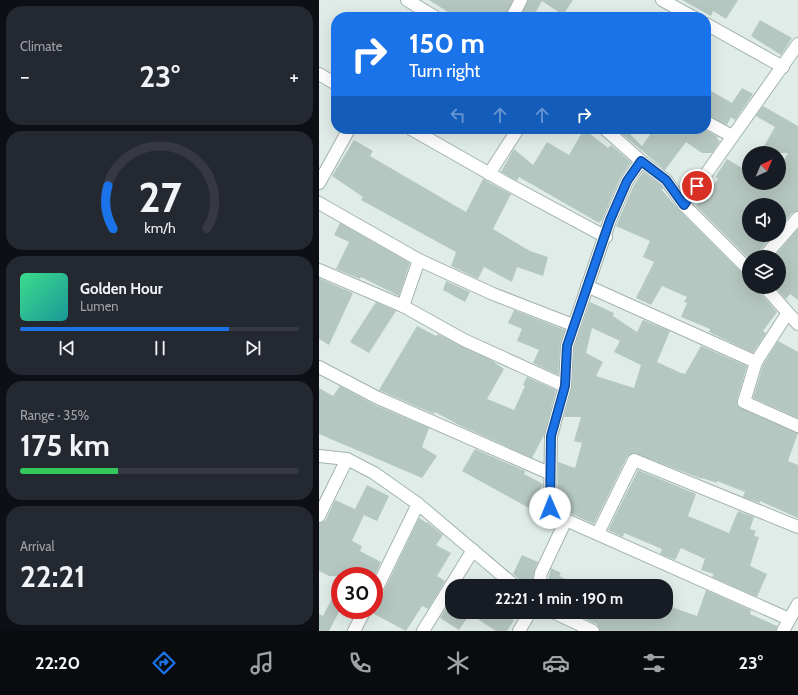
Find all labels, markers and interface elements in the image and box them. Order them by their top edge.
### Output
text: 150 m [409,26,485,60]
icon: right [343,28,395,80]
text: Climate [20,38,62,54]
text: 23° [139,58,180,95]
text: Turn right [409,60,480,82]
text: − [20,63,30,90]
text: + [289,63,299,90]
icon: left [447,104,469,126]
icon: ahead [489,104,511,126]
icon: ahead [531,104,553,126]
icon: right [573,104,595,126]
north arrow [742,146,786,190]
map controls [742,146,786,294]
pin [680,169,714,203]
text: 27 [138,171,181,221]
icon: arrive [686,175,708,197]
button: sound [742,198,786,242]
text: km/h [144,218,175,236]
button: layers [742,250,786,294]
text: Golden Hour [80,280,163,298]
text: Lumen [80,298,119,314]
icon: previous [56,337,78,359]
icon: pause [149,337,171,359]
icon: next [242,337,264,359]
text: Range · 35% [20,407,89,423]
text: 175 km [20,427,110,464]
position arrow [529,487,571,529]
text: Arrival [20,538,55,554]
text: 22:21 [20,558,85,595]
speed limit sign: 30 [331,567,383,619]
text: 22:21 · 1 min · 190 m [495,590,623,608]
icon: directions [150,649,178,677]
icon: music [248,649,276,677]
icon: phone [346,649,374,677]
icon: climate [444,649,472,677]
icon: car [542,649,570,677]
icon: filters [640,649,668,677]
text: 22:20 [35,652,80,674]
text: 23° [739,652,763,674]

